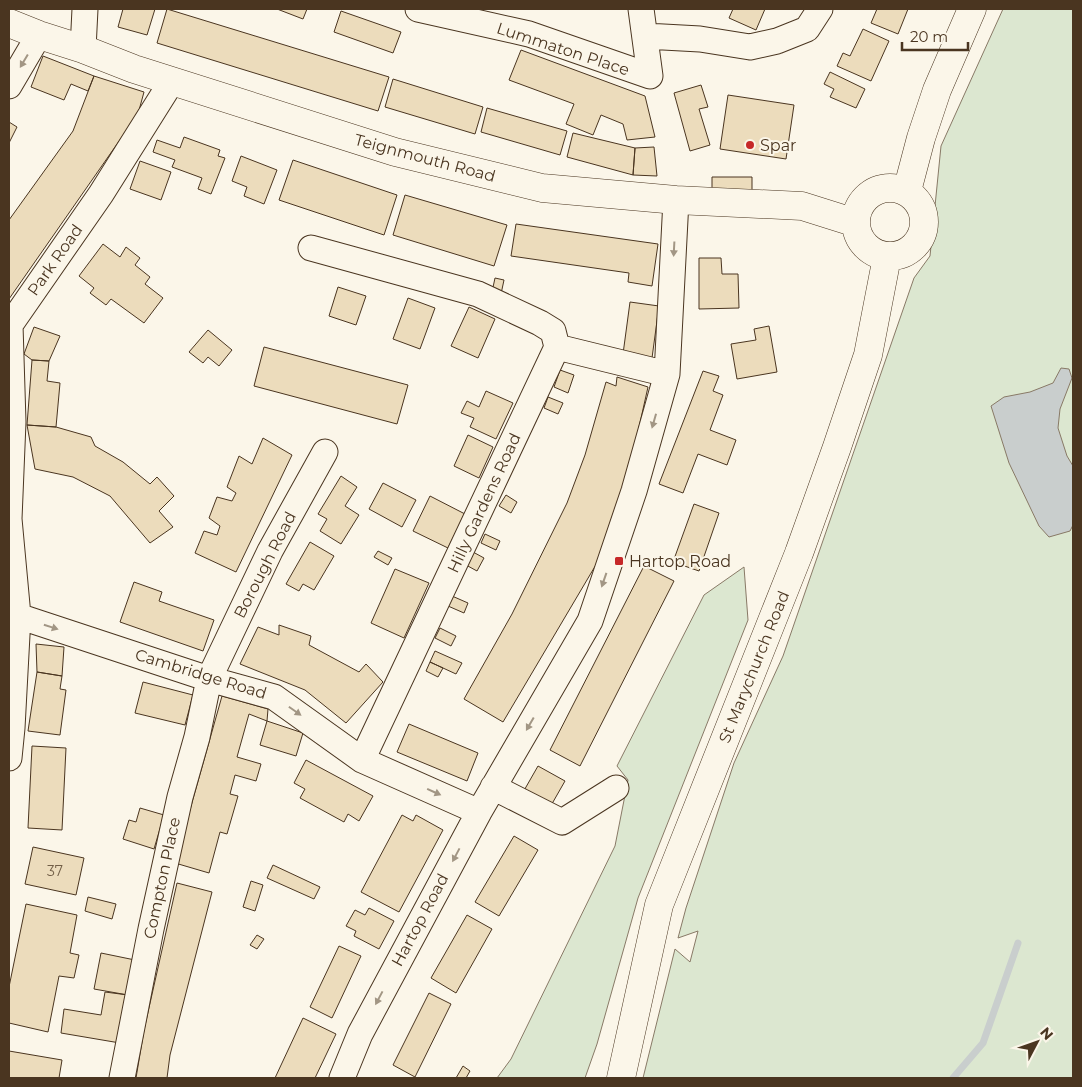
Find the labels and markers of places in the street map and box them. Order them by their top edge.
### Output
place label: Spar [760,136,797,155]
marker: Spar [744,139,756,151]
place label: Hartop Road [629,552,731,571]
marker: Hartop Road [613,555,625,567]

